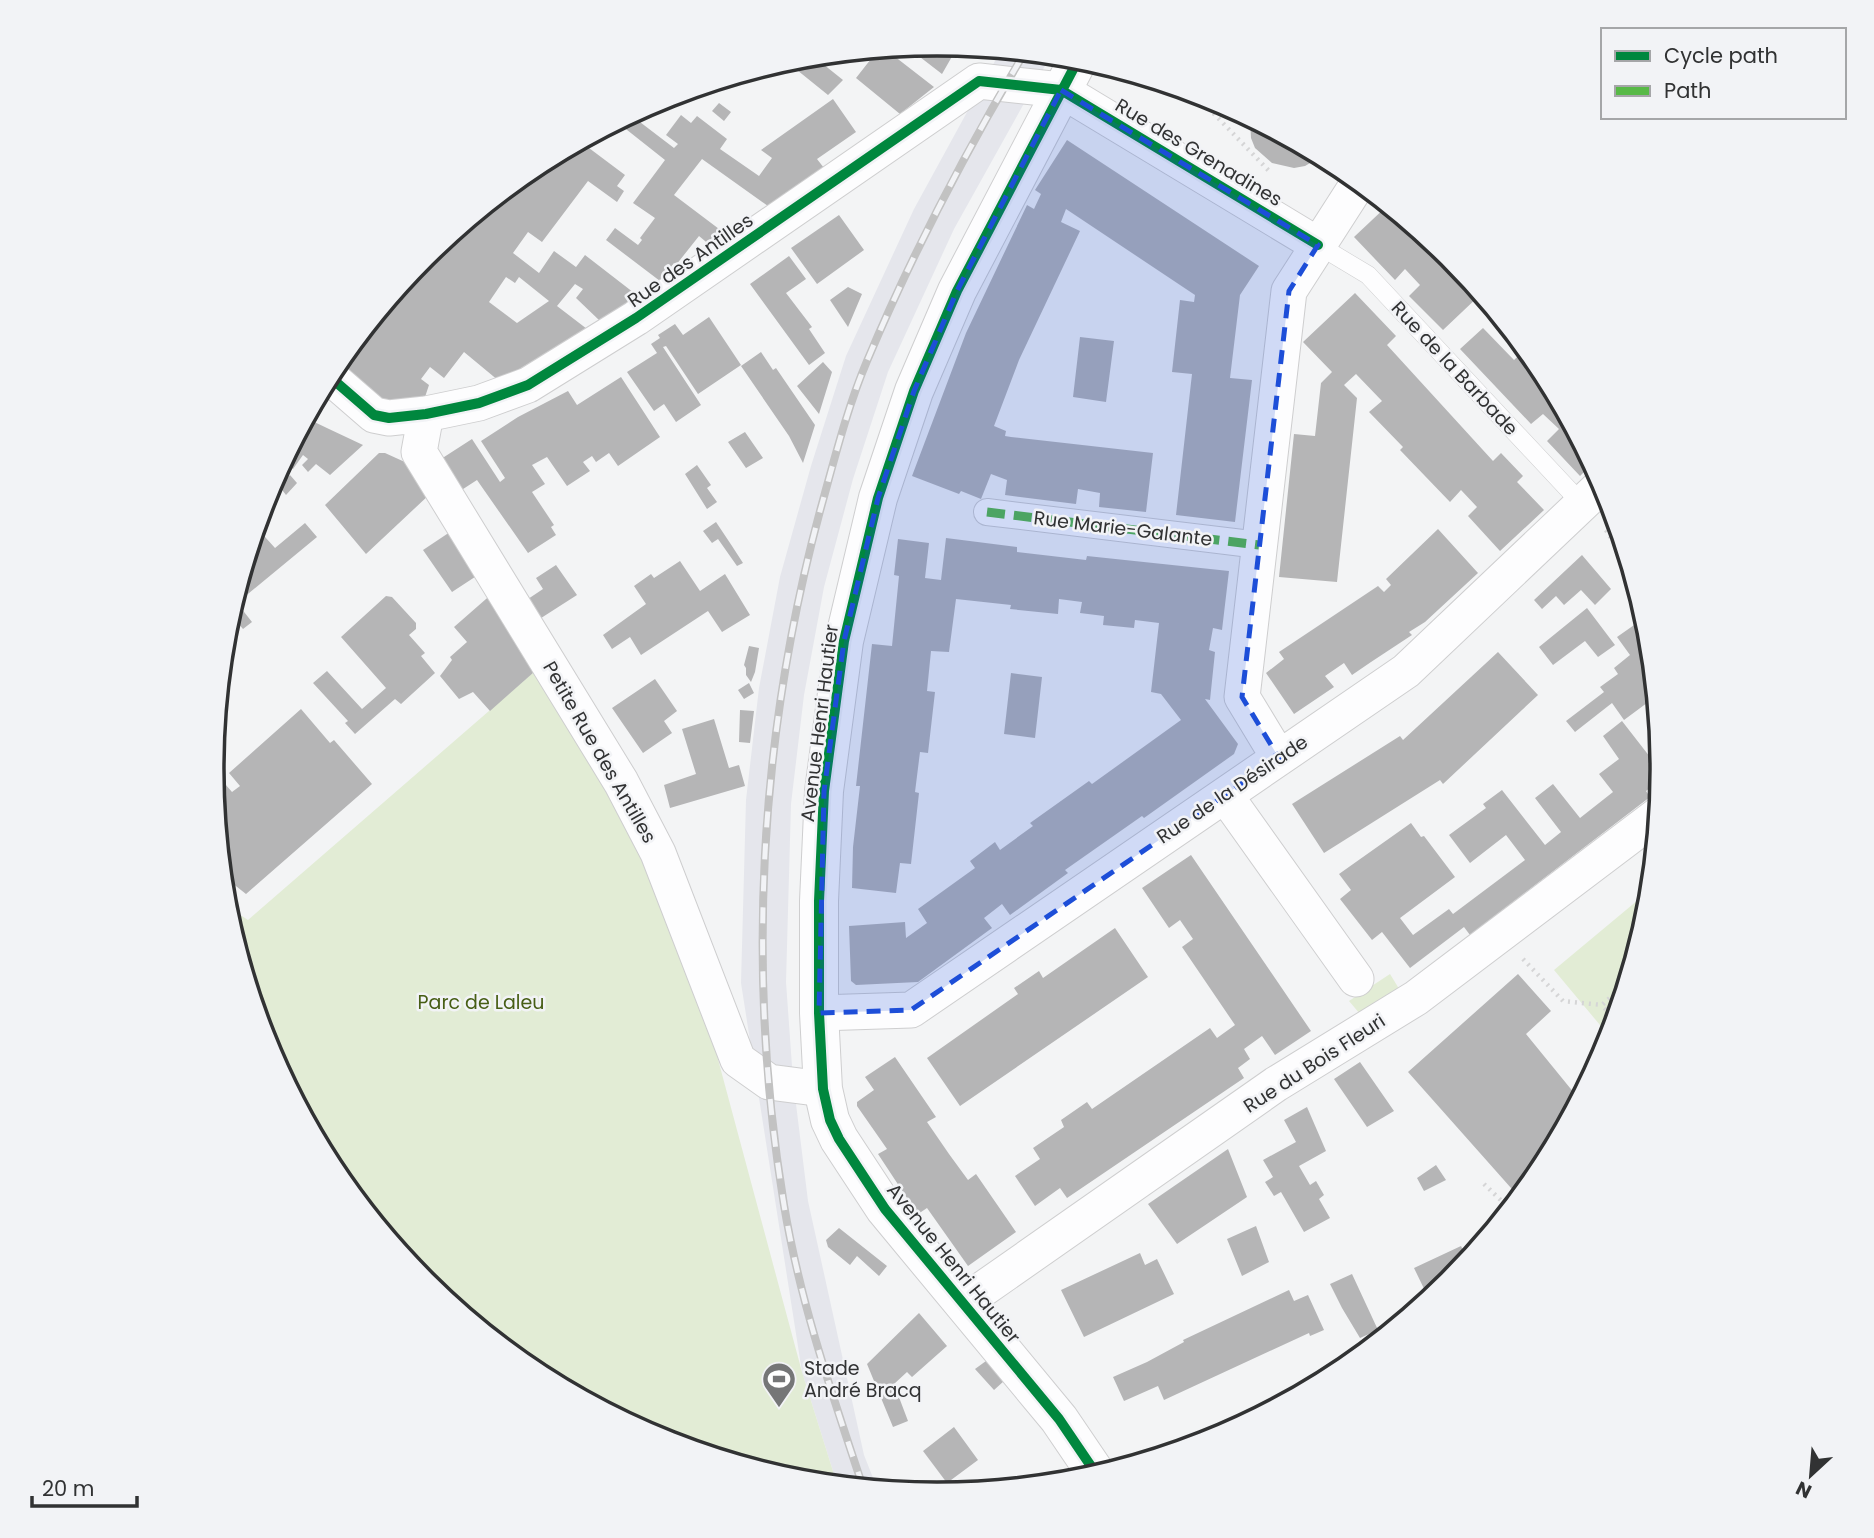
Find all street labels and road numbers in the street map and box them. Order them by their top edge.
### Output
street label: Rue des Grenadines [1110,92,1287,213]
street label: Rue des Antilles [622,207,759,314]
street label: Rue de la Barbade [1385,295,1524,441]
street label: Rue Marie-Galante [1032,504,1214,553]
street label: Avenue Henri Hautier [794,623,845,823]
street label: Petite Rue des Antilles [536,656,663,848]
street label: Rue de la Désirade [1151,729,1313,850]
street label: Rue du Bois Fleuri [1238,1007,1390,1119]
street label: Avenue Henri Hautier [881,1178,1027,1349]

